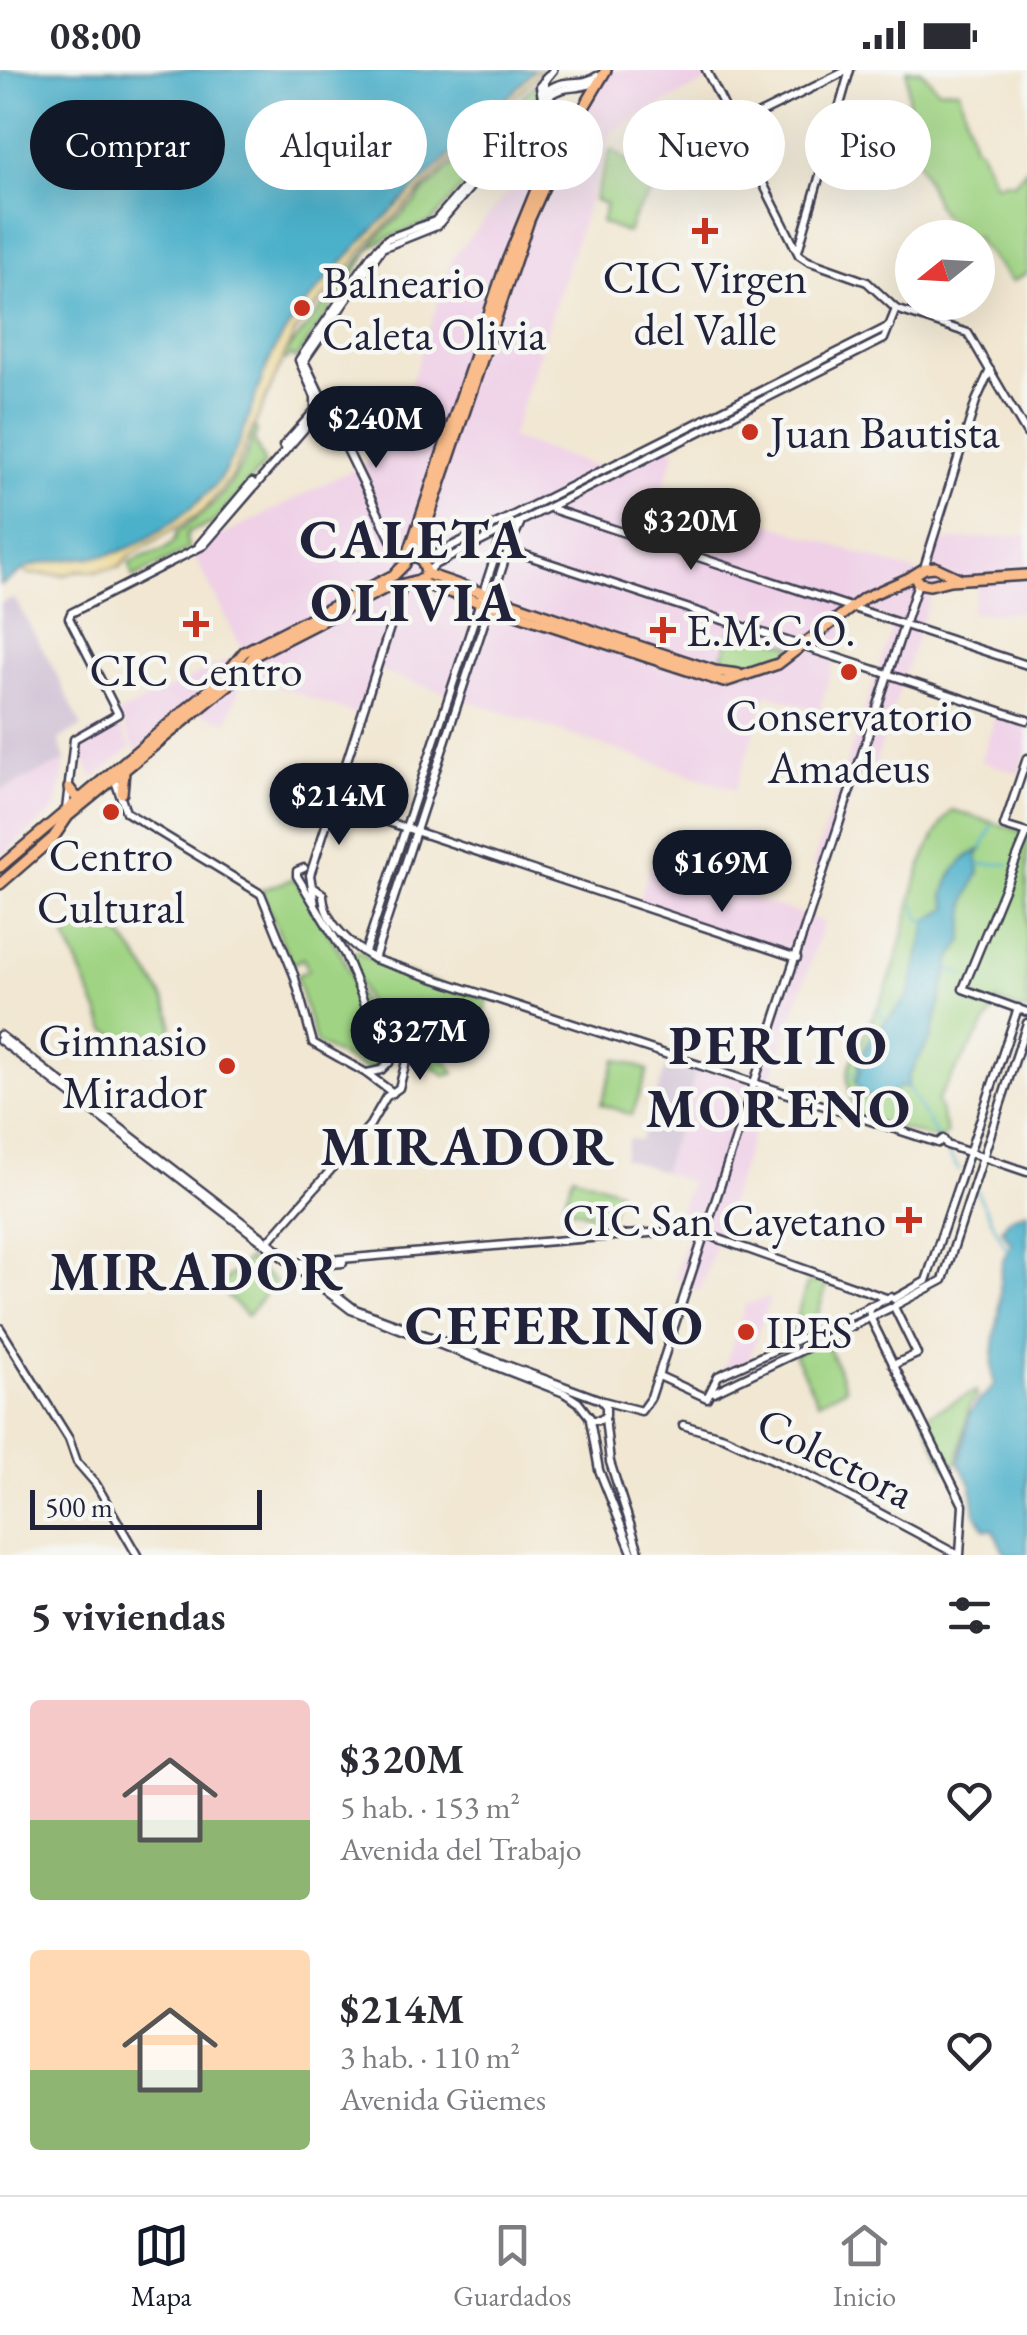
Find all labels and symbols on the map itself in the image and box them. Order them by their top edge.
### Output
marker: CIC Virgen del Valle [692,218,718,244]
north arrow [895,220,995,320]
place label: CIC Virgen del Valle [603,248,807,358]
place label: Balneario Caleta Olivia [322,253,546,363]
marker: Balneario Caleta Olivia [291,297,313,319]
pin: $240M [306,386,446,471]
place label: Juan Bautista [766,403,1000,461]
marker: Juan Bautista [739,421,761,443]
pin: $320M [621,488,761,573]
district label: CALETA OLIVIA [299,503,529,637]
place label: E.M.C.O. [686,601,856,659]
marker: CIC Centro [183,611,209,637]
marker: E.M.C.O. [650,617,676,643]
place label: CIC Centro [90,641,302,699]
marker: Conservatorio Amadeus [838,661,860,683]
place label: Conservatorio Amadeus [726,686,972,796]
pin: $214M [269,763,409,848]
marker: Centro Cultural [100,801,122,823]
place label: Centro Cultural [37,826,185,936]
pin: $169M [652,830,792,915]
pin: $327M [350,998,490,1083]
district label: PERITO MORENO [646,1009,912,1143]
place label: Gimnasio Mirador [39,1011,207,1121]
marker: Gimnasio Mirador [216,1055,238,1077]
district label: MIRADOR [320,1110,616,1181]
place label: CIC San Cayetano [562,1191,886,1249]
marker: CIC San Cayetano [896,1207,922,1233]
district label: MIRADOR [49,1235,345,1306]
district label: CEFERINO [405,1289,705,1360]
place label: IPES [766,1303,852,1361]
marker: IPES [735,1321,757,1343]
street label: Colectora [747,1393,925,1521]
scale bar [30,1485,262,1530]

